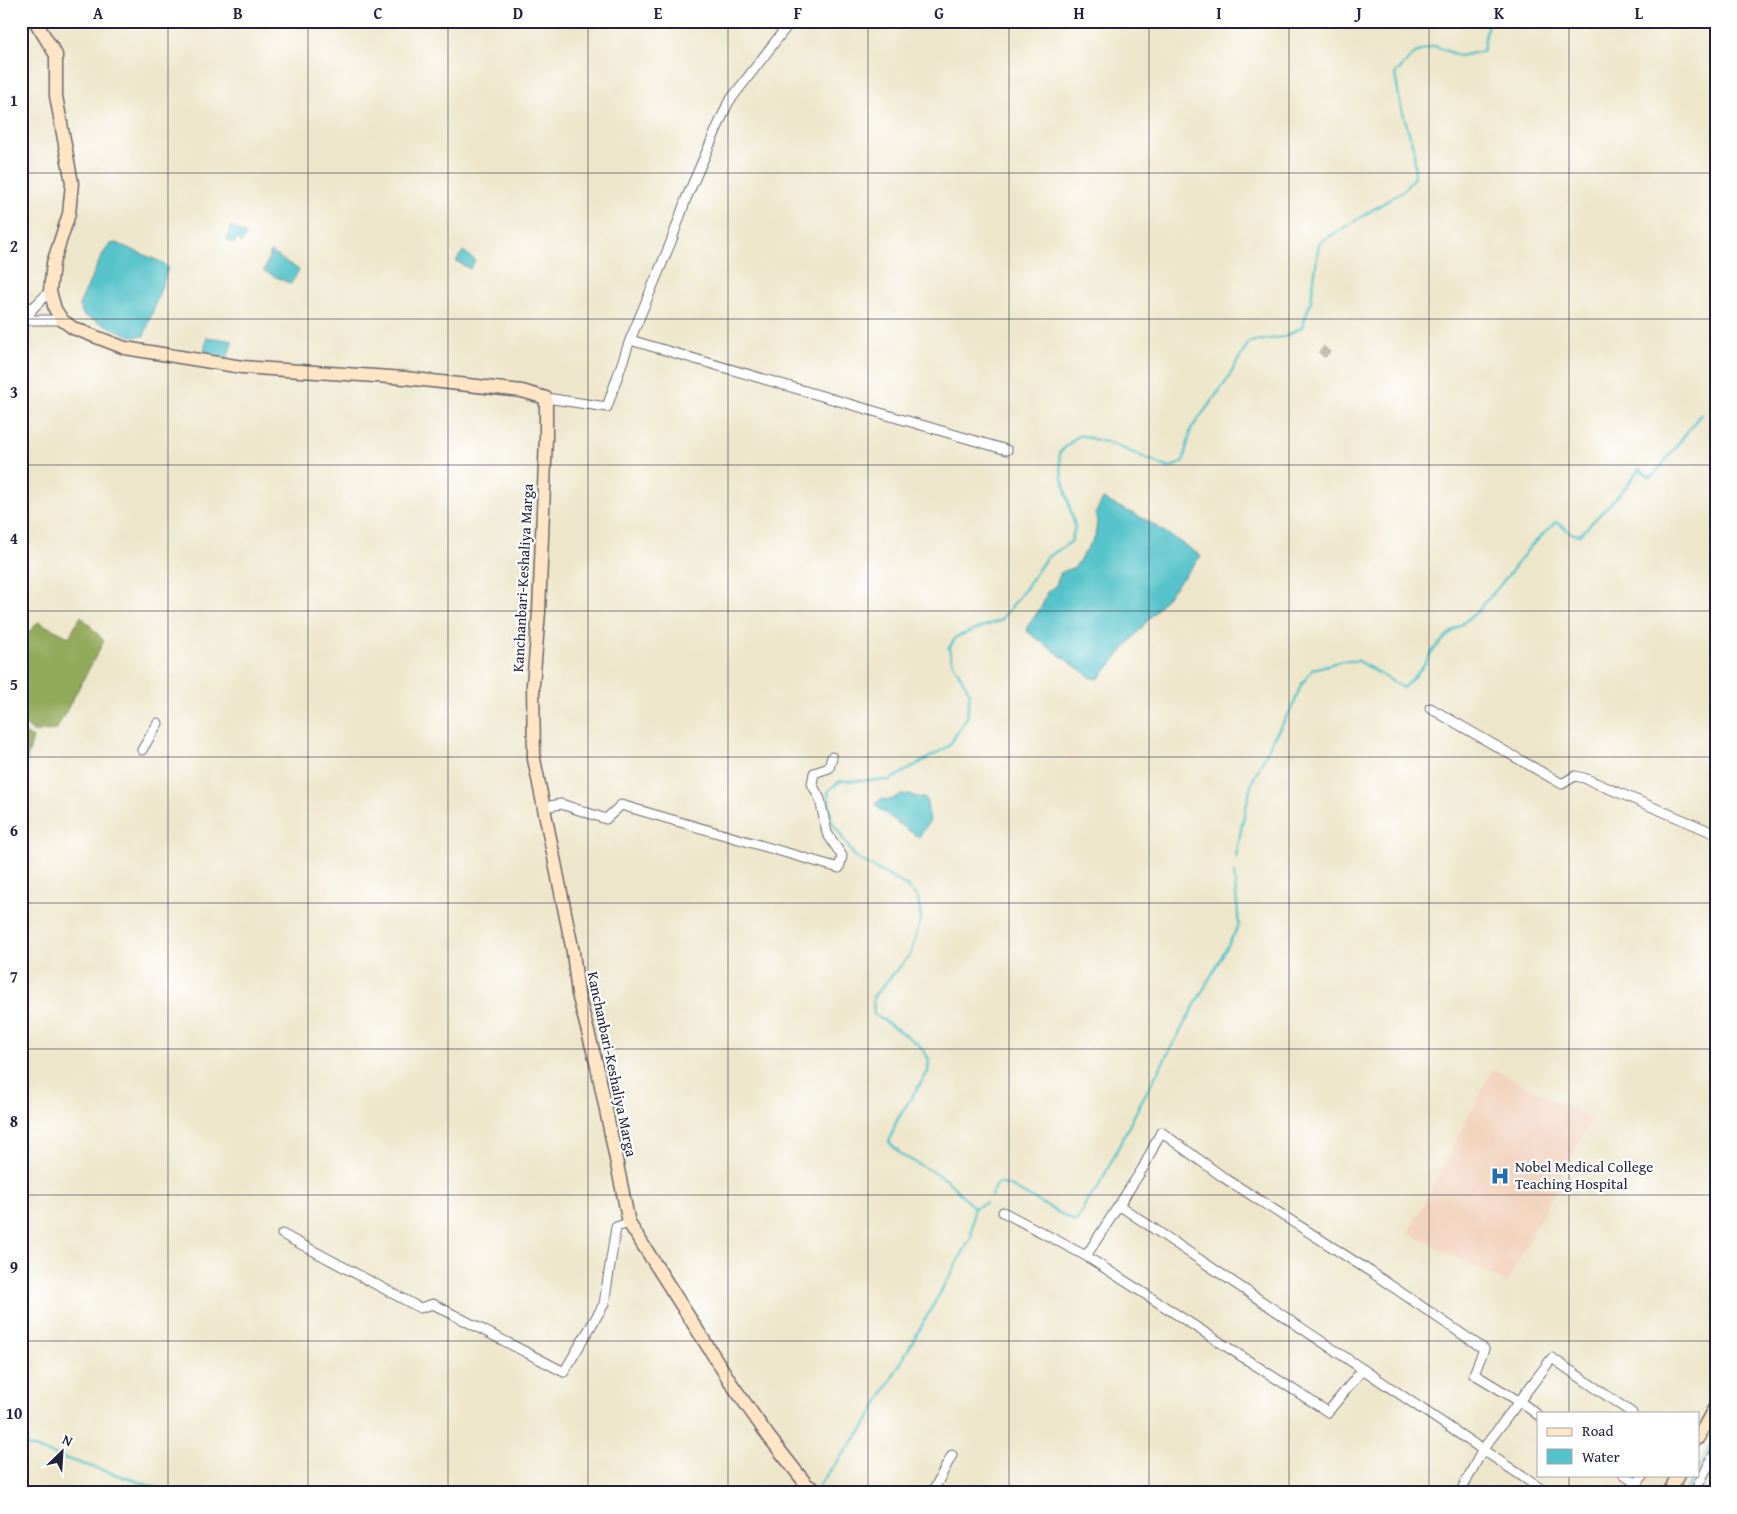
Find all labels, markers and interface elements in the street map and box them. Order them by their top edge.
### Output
text: A [93,1,104,25]
text: B [233,1,243,25]
text: C [373,1,383,25]
text: D [513,1,523,25]
text: E [654,1,663,25]
text: F [794,1,802,25]
text: G [934,1,944,25]
text: H [1073,1,1085,25]
text: I [1216,1,1222,25]
text: J [1353,1,1362,25]
text: K [1494,1,1505,25]
text: L [1635,1,1644,25]
text: 1 [10,88,18,112]
text: 2 [10,234,18,258]
text: 3 [10,380,18,404]
street label: Kanchanbari-Keshaliya Marga [507,483,538,673]
text: 4 [10,526,18,550]
text: 5 [10,672,18,696]
text: 6 [10,818,18,842]
text: 7 [10,964,18,988]
street label: Kanchanbari-Keshaliya Marga [583,969,642,1158]
text: 8 [10,1109,18,1133]
place label: Nobel Medical College Teaching Hospital [1515,1156,1653,1194]
hospital icon: Nobel Medical College Teaching Hospital [1489,1165,1511,1187]
text: 9 [10,1255,18,1279]
text: 10 [6,1401,22,1425]
legend [1537,1412,1700,1476]
text: Road [1582,1420,1613,1441]
north arrow [38,1426,88,1476]
text: N [59,1429,77,1452]
text: Water [1582,1446,1620,1467]

